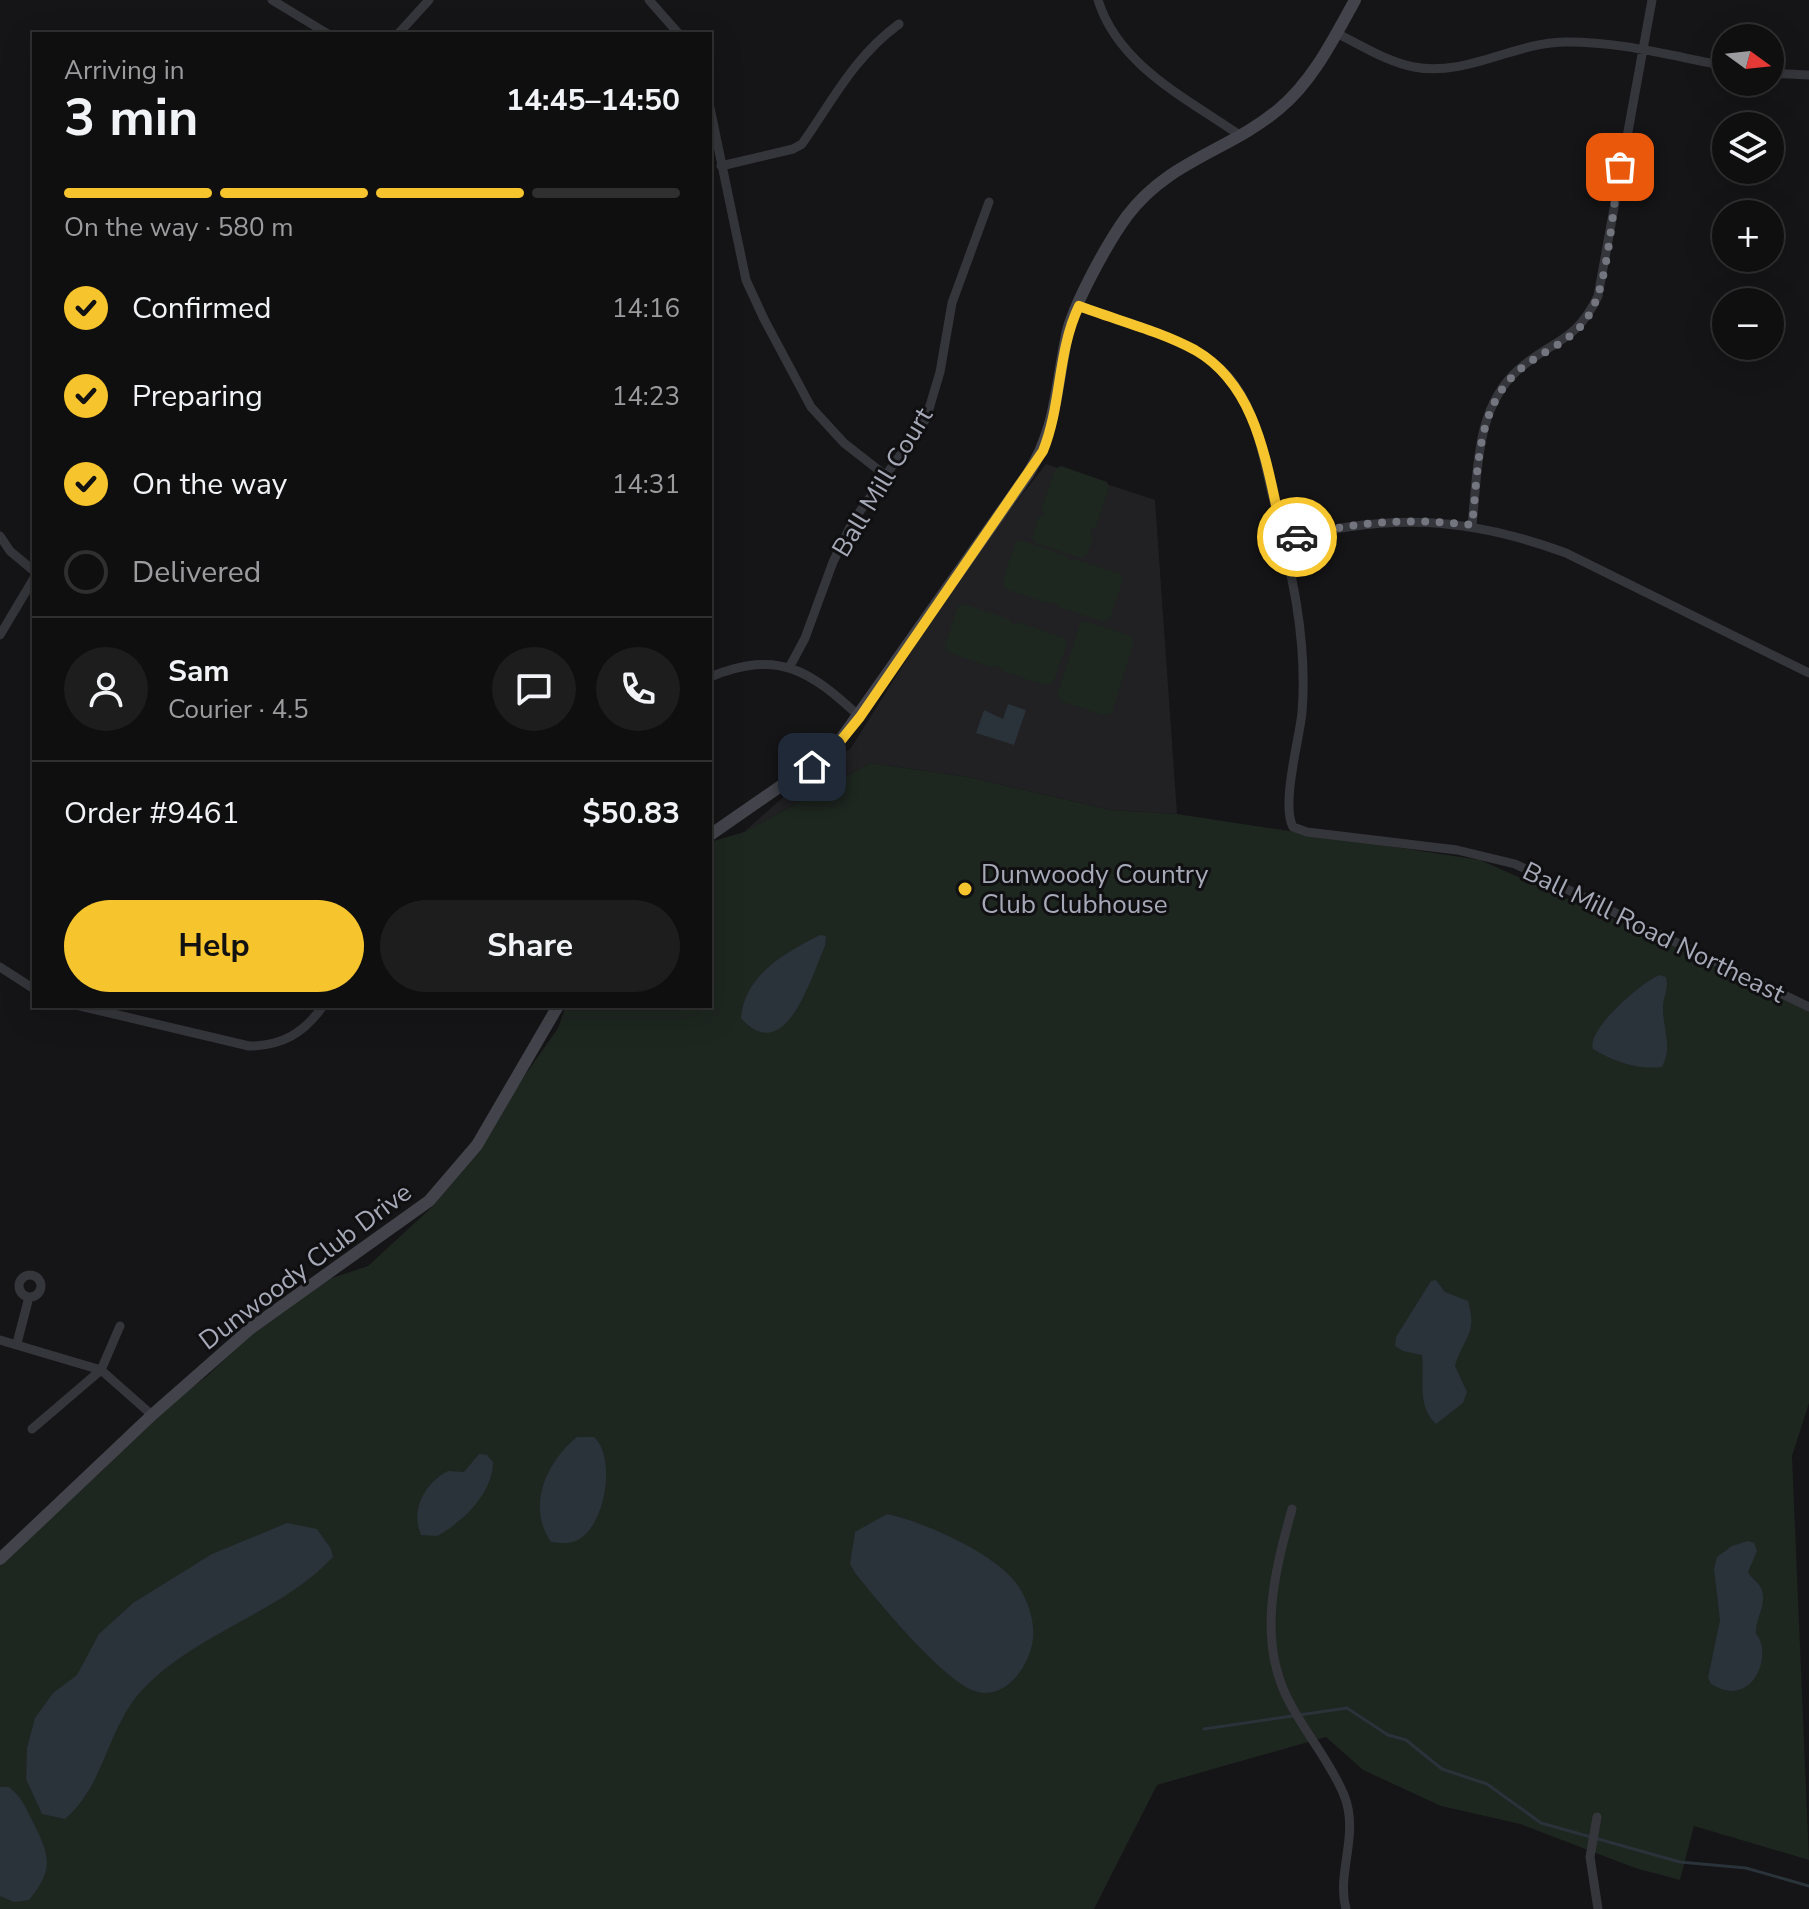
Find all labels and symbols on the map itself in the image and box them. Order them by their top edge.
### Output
north arrow [1712,24,1784,96]
pin [1586,133,1654,201]
street label: Ball Mill Court [824,400,941,563]
courier [1257,497,1337,577]
pin [778,733,846,801]
street label: Ball Mill Road Northeast [1517,854,1791,1012]
place label: Dunwoody Country Club Clubhouse [981,857,1209,922]
marker: Dunwoody Country Club Clubhouse [956,880,974,898]
street label: Dunwoody Club Drive [192,1175,419,1358]

